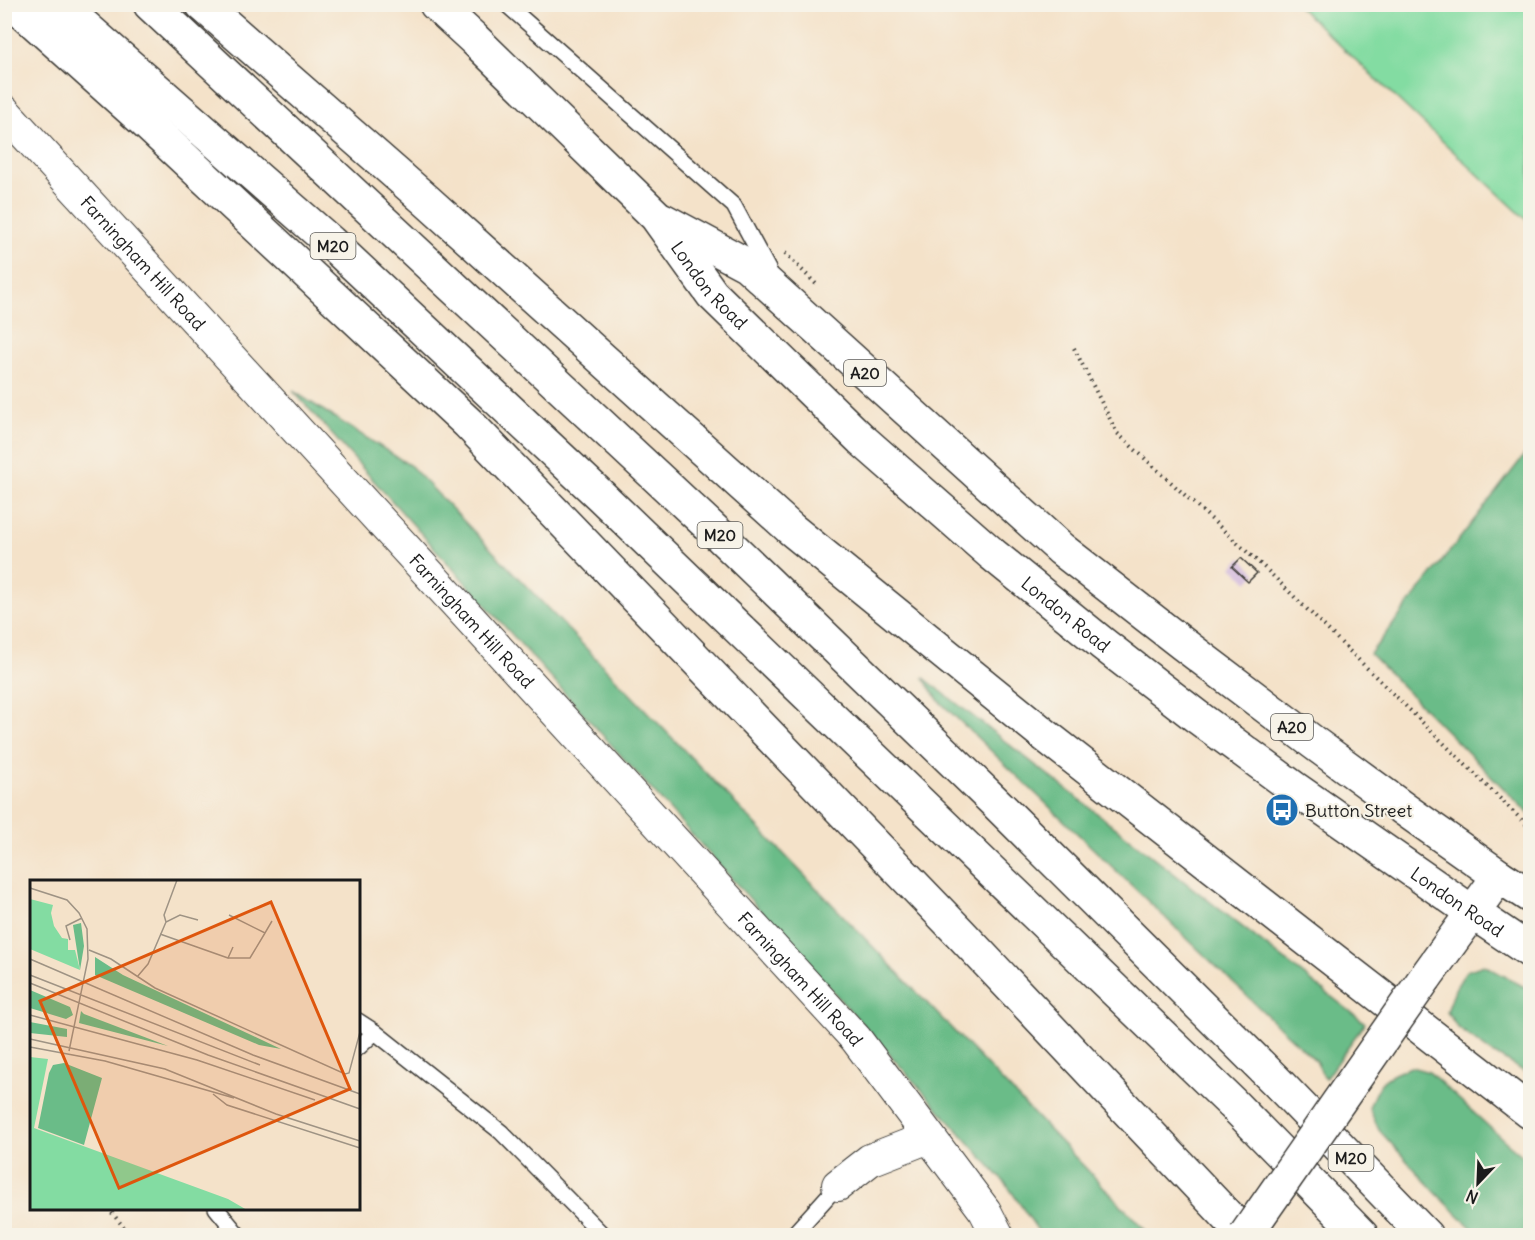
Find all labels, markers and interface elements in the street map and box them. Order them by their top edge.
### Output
street label: Farningham Hill Road [76,191,211,335]
road number: M20 [310,233,356,259]
street label: London Road [666,237,753,334]
road number: A20 [844,360,886,386]
road number: M20 [698,522,742,548]
street label: Farningham Hill Road [405,549,540,693]
street label: London Road [1017,571,1115,657]
road number: A20 [1271,714,1313,740]
bus stop icon: Button Street [1264,792,1300,828]
place label: Button Street [1305,799,1412,822]
street label: London Road [1407,862,1509,942]
inset map [30,880,360,1210]
street label: Farningham Hill Road [733,907,869,1051]
road number: M20 [1328,1145,1374,1171]
north arrow [1448,1153,1508,1213]
text: N [1463,1185,1481,1208]

